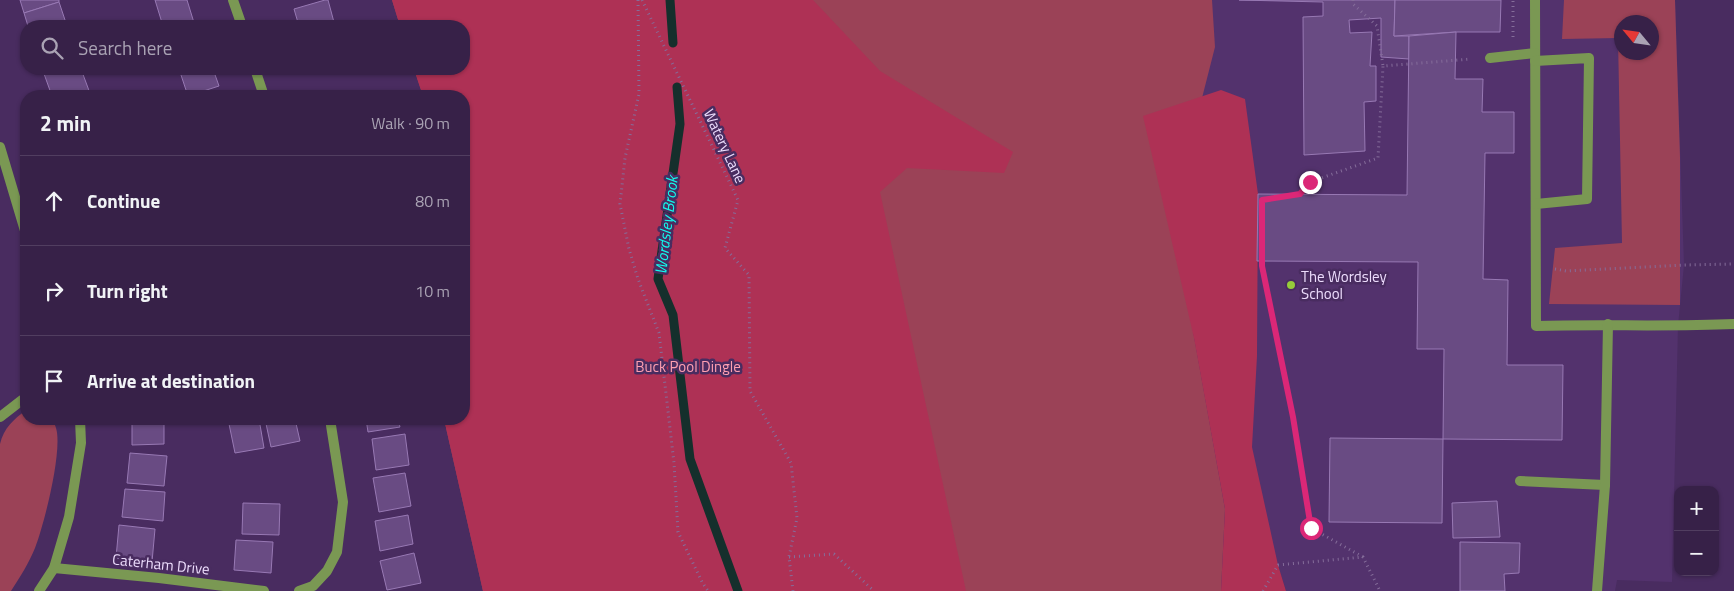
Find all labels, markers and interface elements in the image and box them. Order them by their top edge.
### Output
north arrow [1614,15,1659,60]
search box [20,20,470,75]
text: Search here [78,33,172,62]
icon: search [38,34,66,62]
street label: Watery Lane [698,105,752,187]
text: 2 min [40,107,91,139]
text: Walk · 90 m [371,111,450,135]
route end [1299,171,1322,194]
water label: Wordsley Brook [648,173,684,276]
text: Continue [87,186,160,215]
icon: ahead [40,187,68,215]
text: 80 m [415,189,450,213]
place label: The Wordsley School [1301,265,1387,305]
text: Turn right [87,276,168,305]
icon: right [40,277,68,305]
text: 10 m [415,279,450,303]
marker: The Wordsley School [1285,279,1297,291]
park label: Buck Pool Dingle [635,355,741,378]
text: Arrive at destination [87,366,255,395]
icon: arrive [40,367,68,395]
map controls [1674,486,1719,576]
button: + [1674,486,1719,531]
route start [1300,517,1323,540]
button: − [1674,531,1719,576]
street label: Caterham Drive [111,547,211,581]

